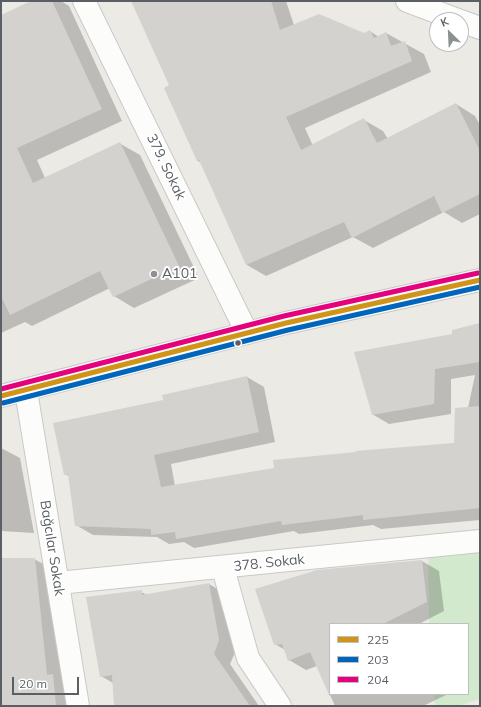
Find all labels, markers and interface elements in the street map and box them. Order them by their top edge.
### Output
north arrow [429,12,469,52]
text: K [438,14,451,30]
street label: 379. Sokak [143,131,189,203]
place label: A101 [162,266,197,282]
marker: A101 [149,269,159,279]
unlabelled marker [233,338,243,348]
street label: Bağcılar Sokak [36,499,68,597]
street label: 378. Sokak [233,551,305,575]
legend [329,623,469,695]
text: 225 [367,632,389,647]
text: 203 [367,652,389,667]
scale bar [14,669,81,695]
text: 204 [367,672,389,687]
text: 20 m [19,676,47,691]

